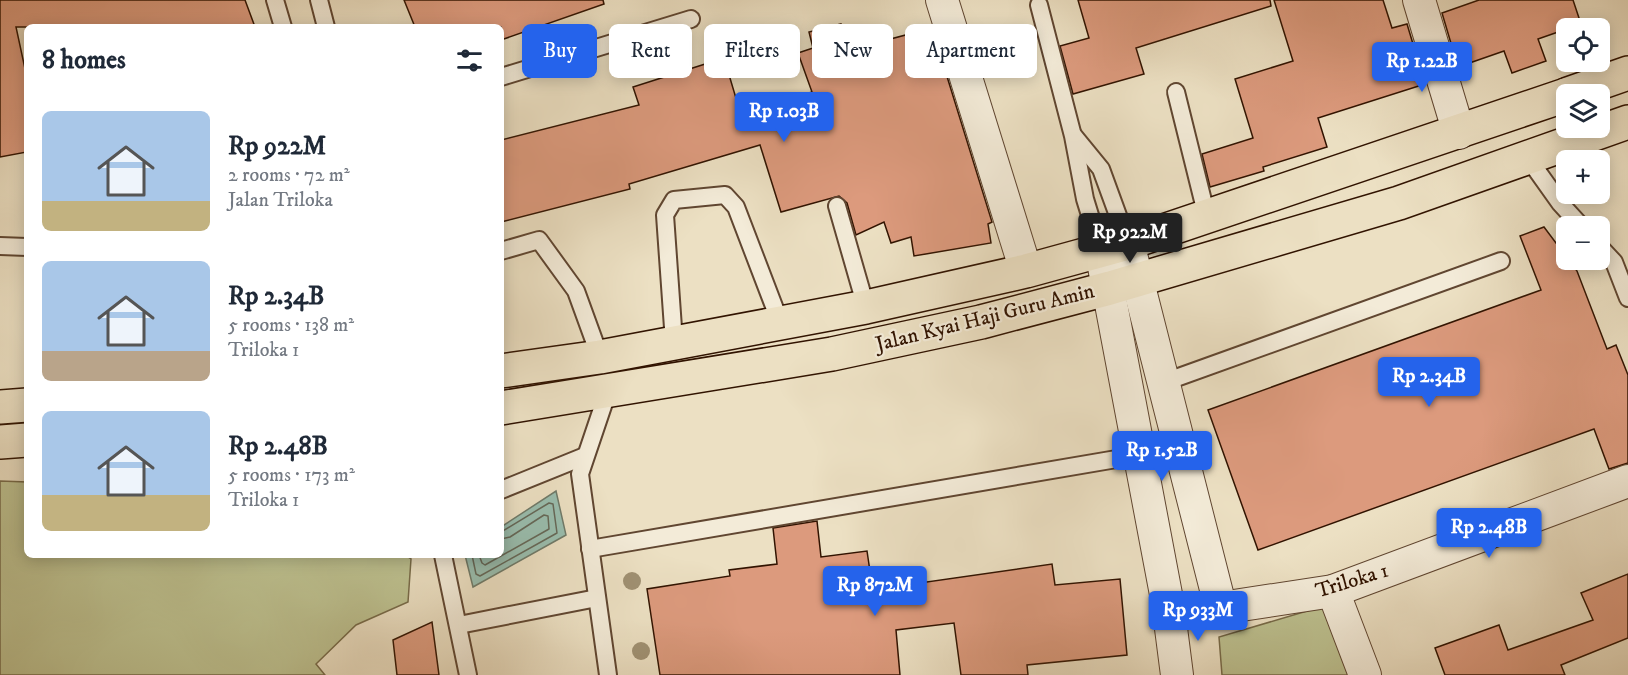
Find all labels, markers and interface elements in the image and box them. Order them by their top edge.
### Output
map controls [1556,18,1610,270]
button: locate [1556,18,1610,72]
chip: Buy [522,24,597,78]
chip: Rent [609,24,692,78]
chip: Filters [704,24,800,78]
chip: New [812,24,893,78]
chip: Apartment [905,24,1037,78]
pin: Rp 1.22B [1360,42,1484,93]
text: 8 homes [42,44,126,77]
icon: filters [453,44,486,77]
text: Rp 1.22B [1386,49,1458,74]
button: layers [1556,84,1610,138]
pin: Rp 1.03B [722,92,846,143]
text: Rp 1.03B [749,99,819,124]
text: Rp 922M [228,130,326,163]
icon: home [90,135,162,207]
button: + [1556,150,1610,204]
text: 2 rooms · 72 m² [228,163,350,188]
text: Jalan Triloka [228,188,333,213]
pin: Rp 922M [1075,213,1185,264]
button: − [1556,216,1610,270]
text: Rp 922M [1092,220,1168,245]
street label: Jalan Kyai Haji Guru Amin [871,278,1097,358]
text: Rp 2.34B [228,280,324,313]
icon: home [90,285,162,357]
text: 5 rooms · 138 m² [228,313,354,338]
text: Triloka 1 [228,338,299,363]
pin: Rp 2.34B [1367,357,1491,408]
text: Rp 2.34B [1392,364,1466,389]
text: Rp 2.48B [228,430,328,463]
pin: Rp 1.52B [1100,431,1224,482]
icon: home [90,435,162,507]
text: Rp 1.52B [1126,438,1198,463]
text: 5 rooms · 173 m² [228,463,355,488]
text: Triloka 1 [228,488,299,513]
pin: Rp 2.48B [1427,508,1551,559]
text: Rp 2.48B [1451,515,1527,540]
street label: Triloka 1 [1312,558,1392,604]
pin: Rp 872M [820,566,930,617]
text: Rp 872M [837,573,913,598]
pin: Rp 933M [1143,591,1253,642]
text: Rp 933M [1163,598,1233,623]

